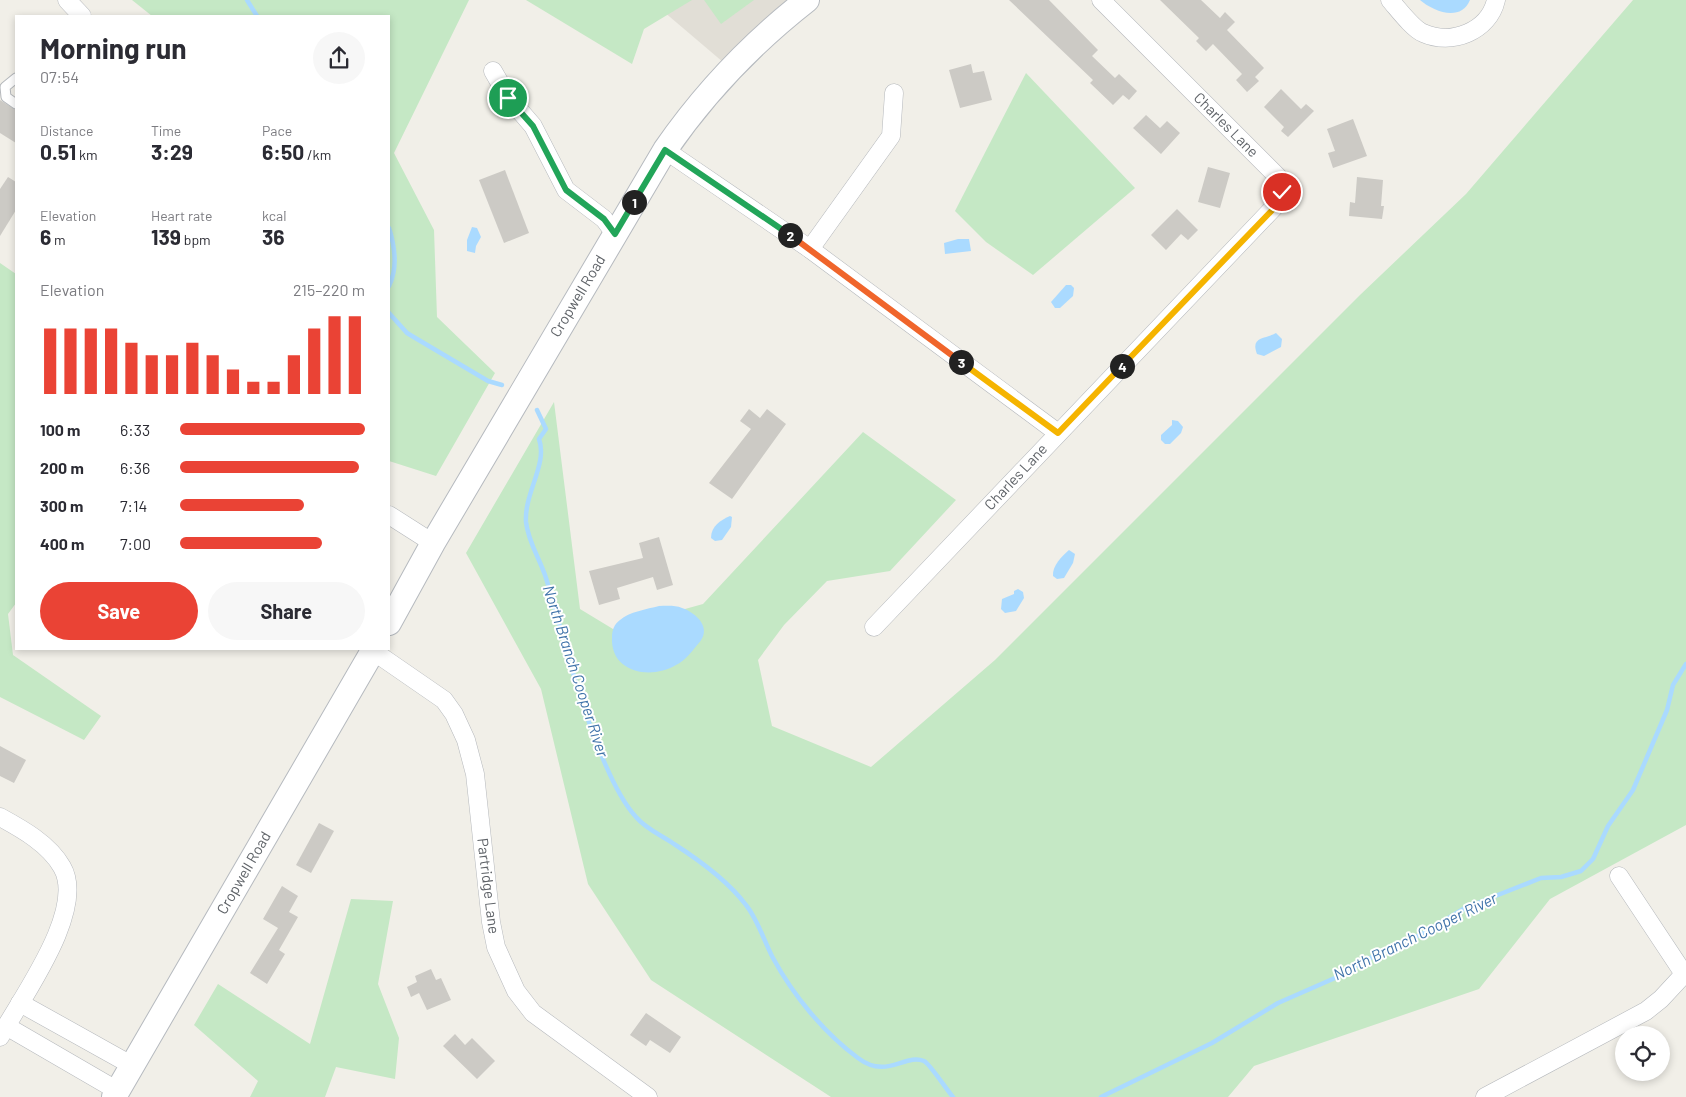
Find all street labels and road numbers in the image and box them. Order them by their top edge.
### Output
street label: Charles Lane [1191,88,1263,160]
street label: Cropwell Road [546,251,609,340]
street label: Charles Lane [980,439,1051,513]
street label: Cropwell Road [212,828,274,917]
street label: Partridge Lane [474,837,504,935]

